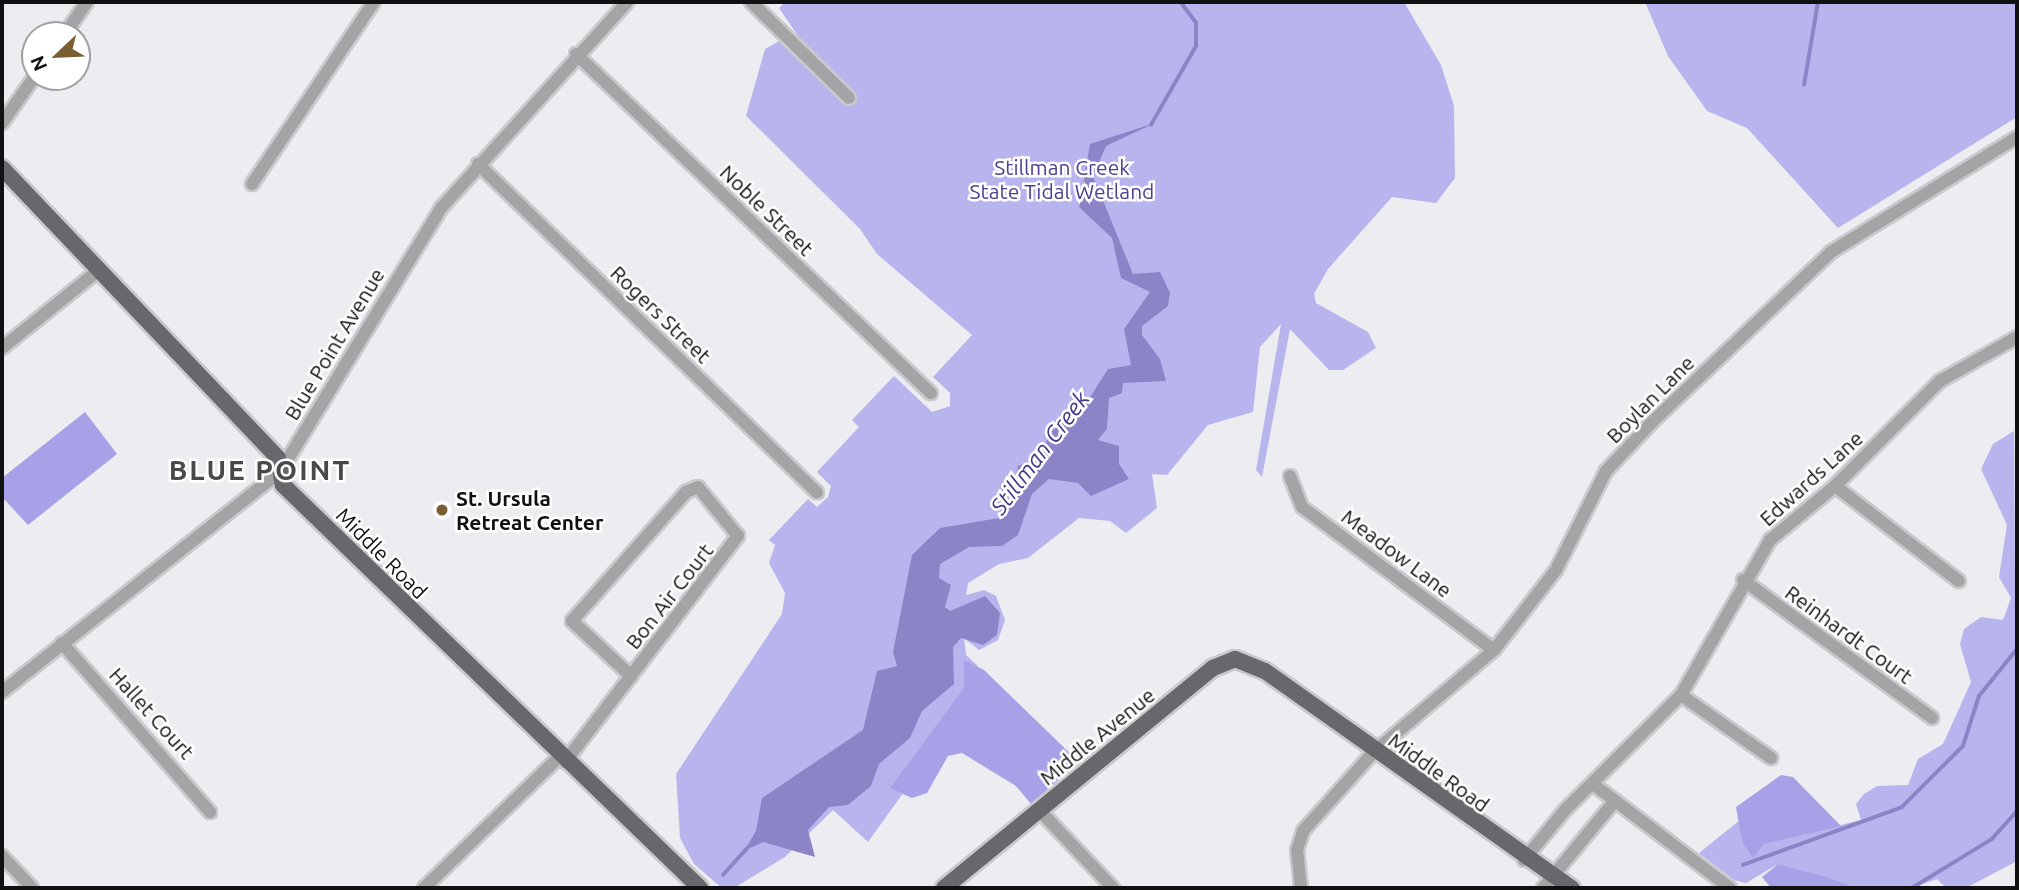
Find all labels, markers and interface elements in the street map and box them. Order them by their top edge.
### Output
north arrow [21,21,91,91]
text: N [26,53,51,74]
park label: Stillman Creek State Tidal Wetland [970,154,1154,204]
street label: Noble Street [715,159,819,261]
street label: Rogers Street [606,260,716,368]
street label: Blue Point Avenue [279,263,389,425]
street label: Boylan Lane [1601,350,1699,448]
water label: Stillman Creek [985,386,1095,520]
street label: Edwards Lane [1754,425,1868,531]
district label: BLUE POINT [170,453,350,487]
place label: St. Ursula Retreat Center [456,485,604,535]
street label: Middle Road [331,502,433,604]
marker: St. Ursula Retreat Center [434,502,450,518]
street label: Meadow Lane [1337,503,1457,603]
street label: Bon Air Court [620,538,718,654]
street label: Reinhardt Court [1780,579,1918,689]
street label: Hallet Court [104,662,200,764]
street label: Middle Avenue [1034,682,1160,790]
street label: Middle Road [1384,727,1494,817]

